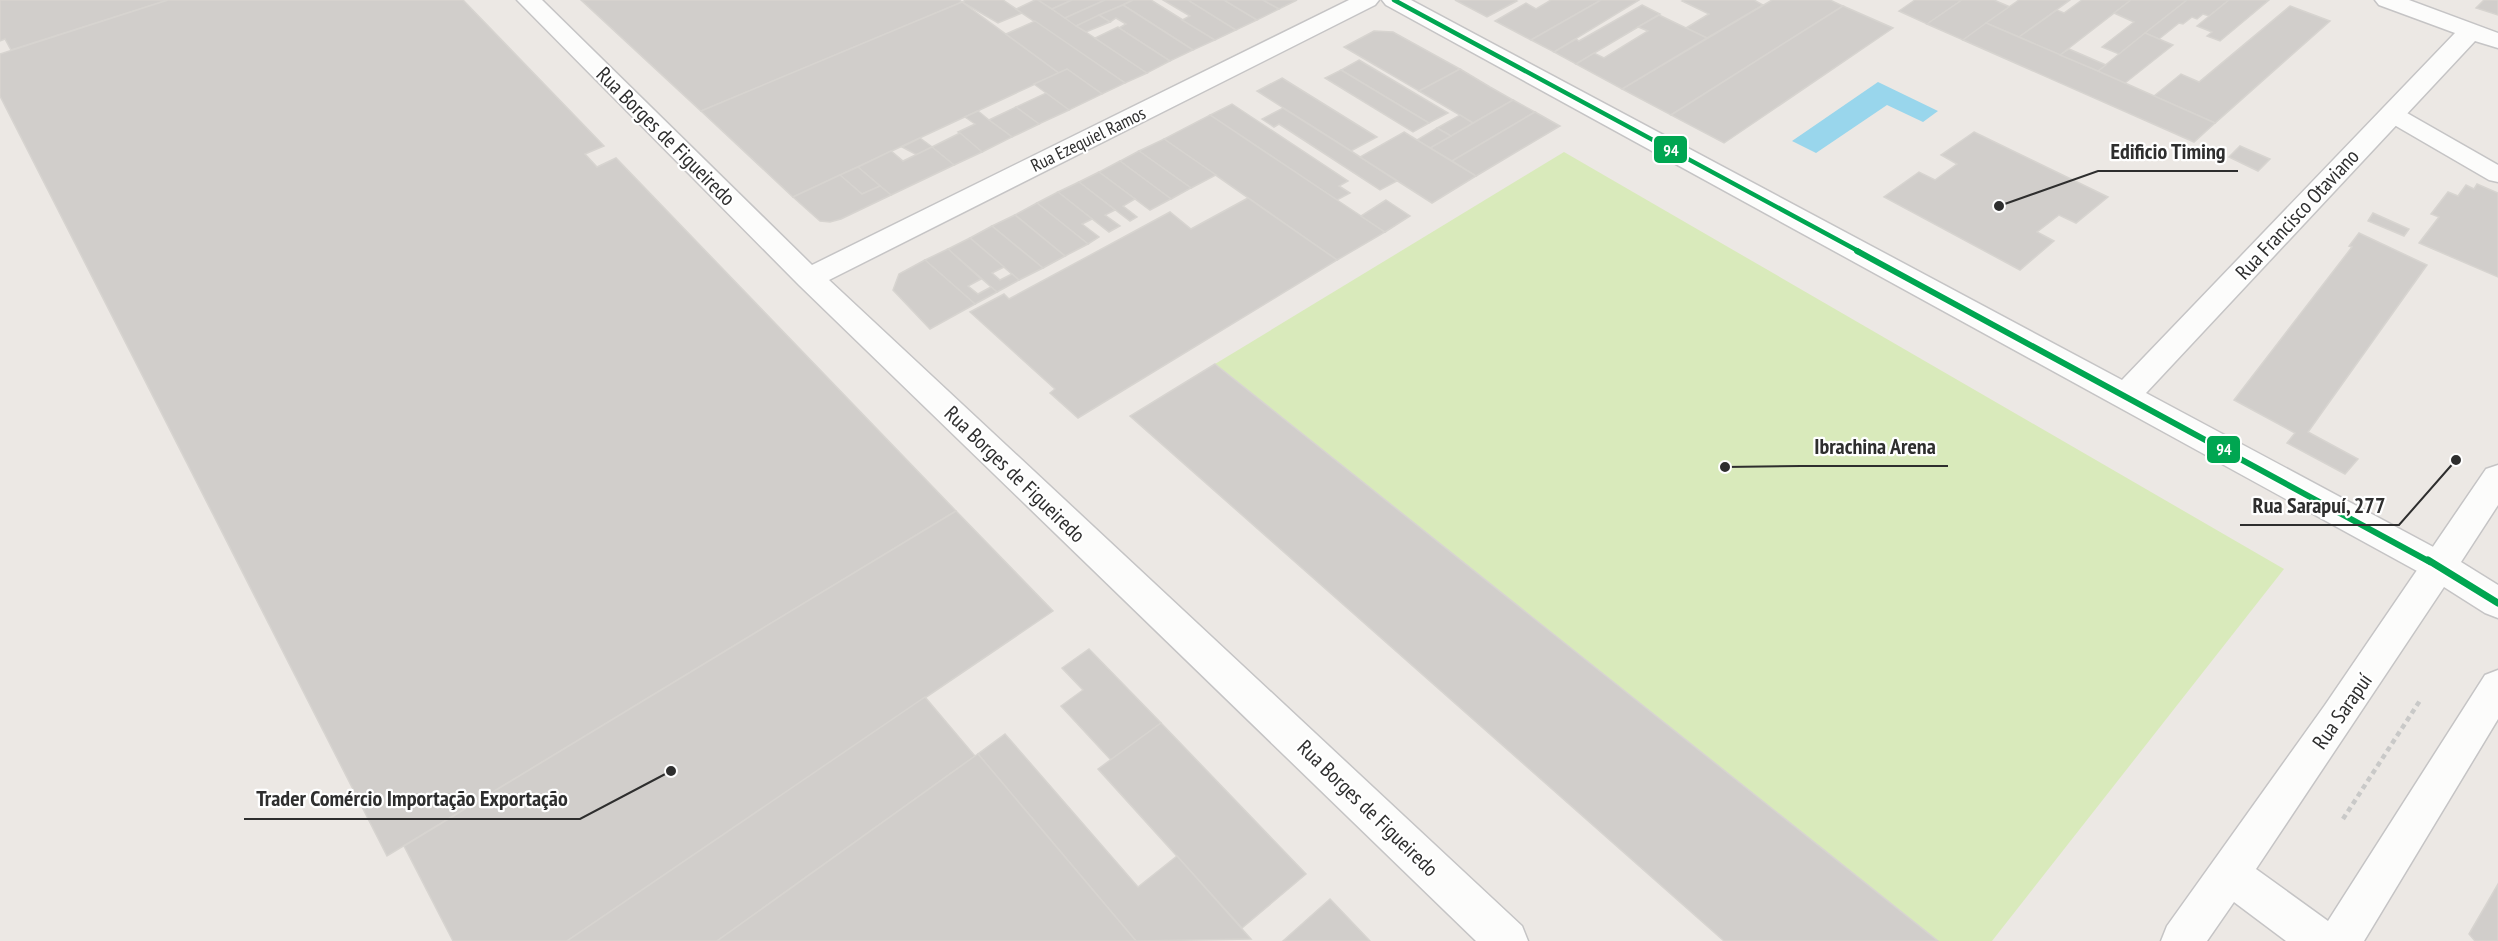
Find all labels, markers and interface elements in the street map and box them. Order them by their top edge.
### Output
street label: Rua Borges de Figueiredo [591,61,741,211]
street label: Rua Ezequiel Ramos [1027,101,1149,177]
callout: Edificio Timing [2098,131,2238,171]
line badge: 94 [1653,135,1688,164]
text: Edificio Timing [2110,137,2226,165]
text: 94 [1663,140,1679,160]
street label: Rua Francisco Otaviano [2230,143,2364,285]
street label: Rua Borges de Figueiredo [939,400,1091,548]
callout: Ibrachina Arena [1801,426,1948,466]
text: Ibrachina Arena [1814,432,1936,460]
line badge: 94 [2206,435,2241,464]
text: 94 [2216,439,2232,459]
callout: Rua Sarapuí, 277 [2240,485,2399,525]
text: Rua Sarapuí, 277 [2253,491,2385,519]
street label: Rua Sarapuí [2306,668,2378,754]
street label: Rua Borges de Figueiredo [1292,734,1444,882]
callout: Trader Comércio Importação Exportação [244,779,580,819]
text: Trader Comércio Importação Exportação [256,784,568,812]

